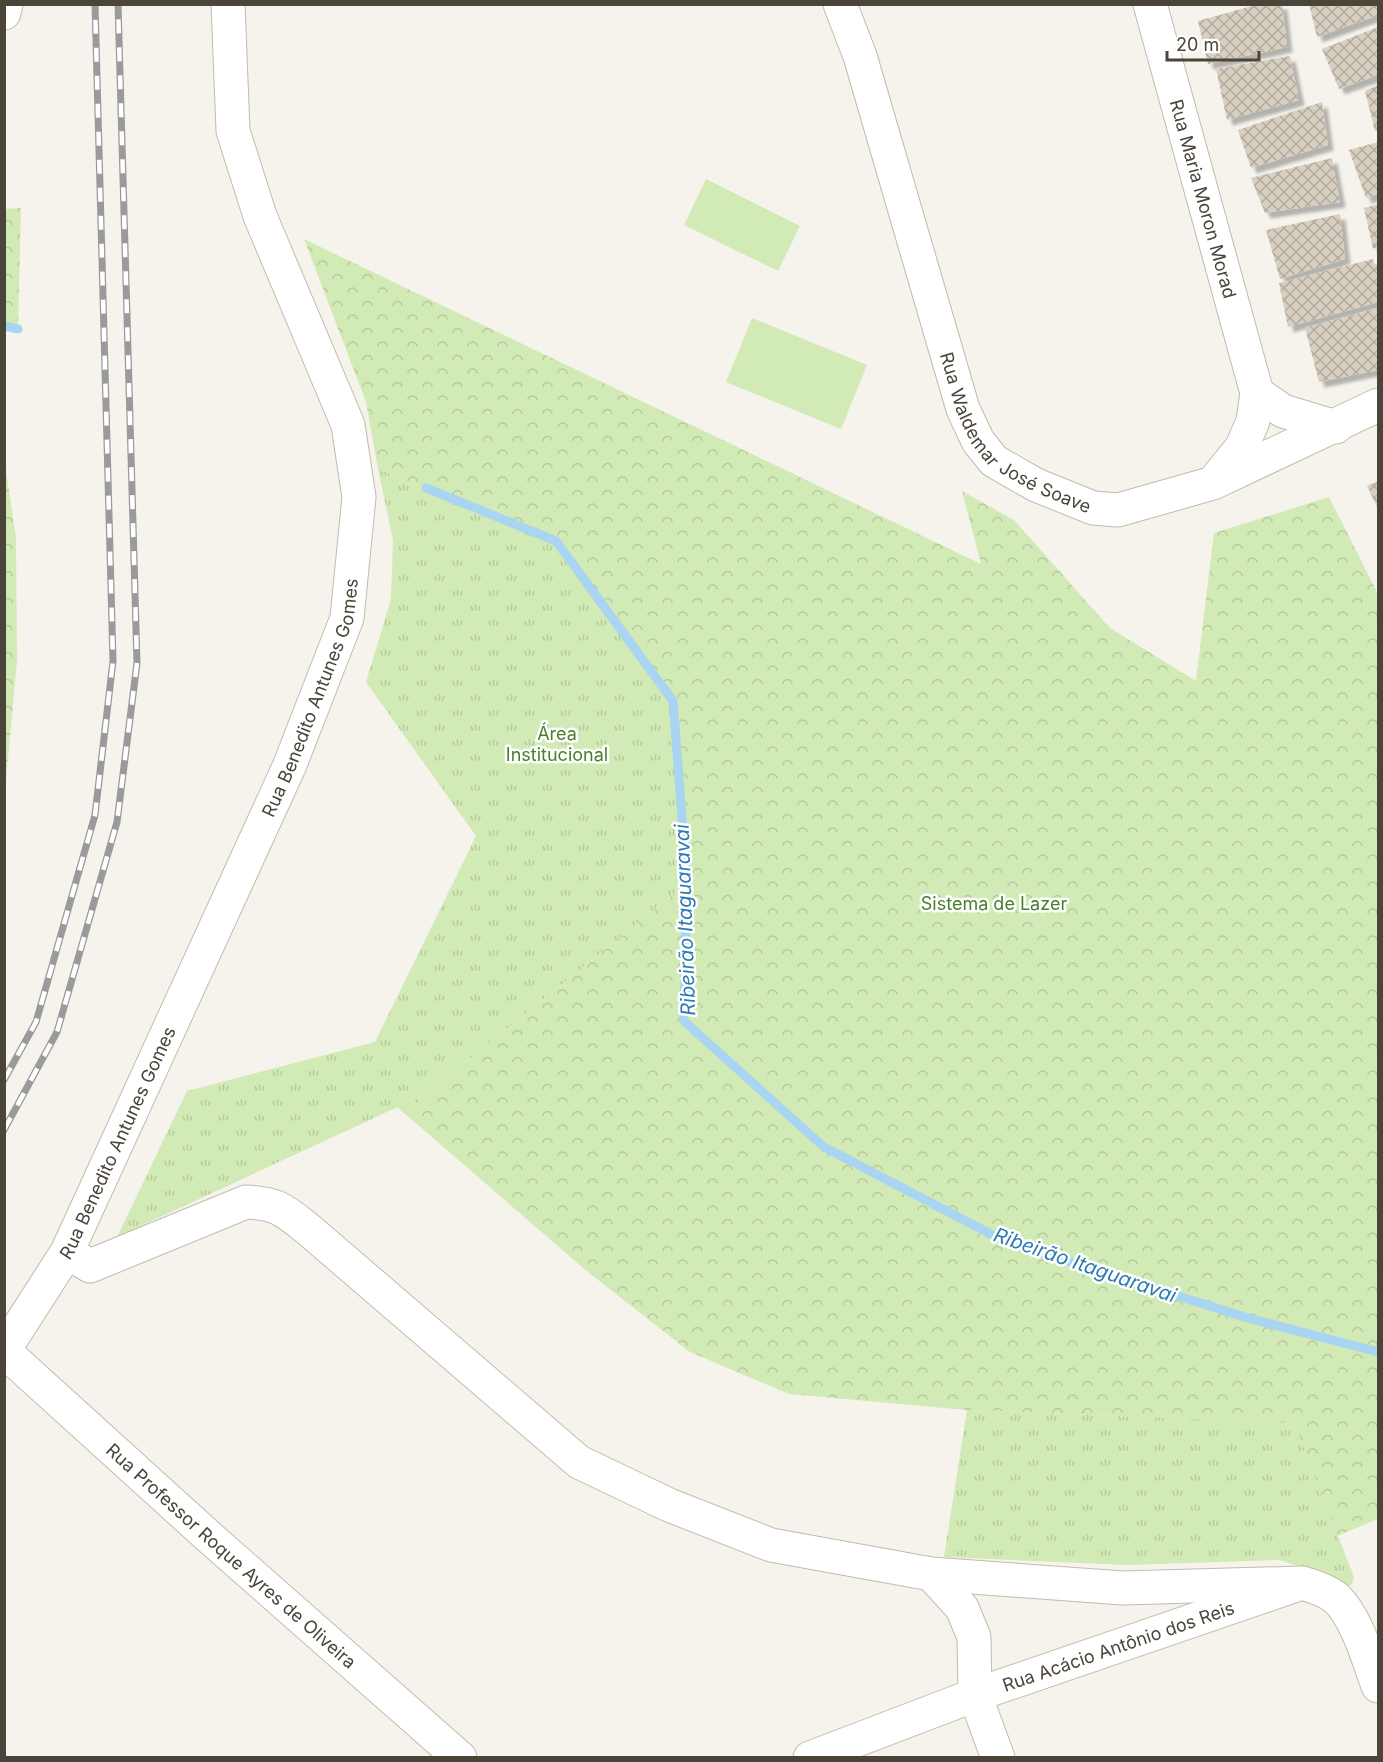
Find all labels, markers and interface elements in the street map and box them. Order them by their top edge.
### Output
scale bar [1167,24,1258,62]
text: 20 m [1176,34,1219,55]
street label: Rua Maria Moron Morad [1166,97,1241,301]
street label: Rua Waldemar José Soave [936,350,1094,517]
street label: Rua Benedito Antunes Gomes [257,577,361,820]
park label: Área Institucional [506,722,608,765]
water label: Ribeirão Itaguaravai [670,823,700,1016]
park label: Sistema de Lazer [921,893,1067,914]
street label: Rua Benedito Antunes Gomes [55,1023,179,1263]
water label: Ribeirão Itaguaravai [990,1222,1181,1308]
street label: Rua Professor Roque Ayres de Oliveira [102,1439,361,1672]
street label: Rua Acácio Antônio dos Reis [1000,1597,1237,1695]

